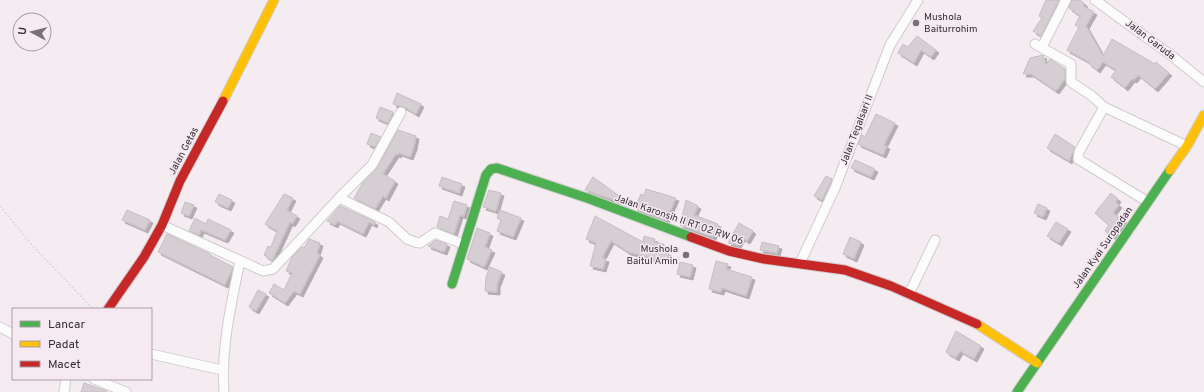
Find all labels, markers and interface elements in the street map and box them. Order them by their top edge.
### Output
place label: Mushola Baiturrohim [924,11,977,36]
north arrow [12,12,52,52]
street label: Jalan Garuda [1122,17,1178,63]
marker: Mushola Baiturrohim [911,18,921,28]
text: U [16,26,30,36]
street label: Jalan Tegalsari II [838,93,876,167]
street label: Jalan Getas [166,125,202,177]
street label: Jalan Karonsih II RT 02 RW 06 [613,192,745,248]
street label: Jalan Kyai Suropadan [1070,205,1136,291]
place label: Mushola Baitul Amin [626,243,678,268]
marker: Mushola Baitul Amin [681,250,691,260]
legend [12,308,152,380]
text: Lancar [48,317,85,333]
text: Padat [48,337,79,353]
text: Macet [48,357,81,373]

